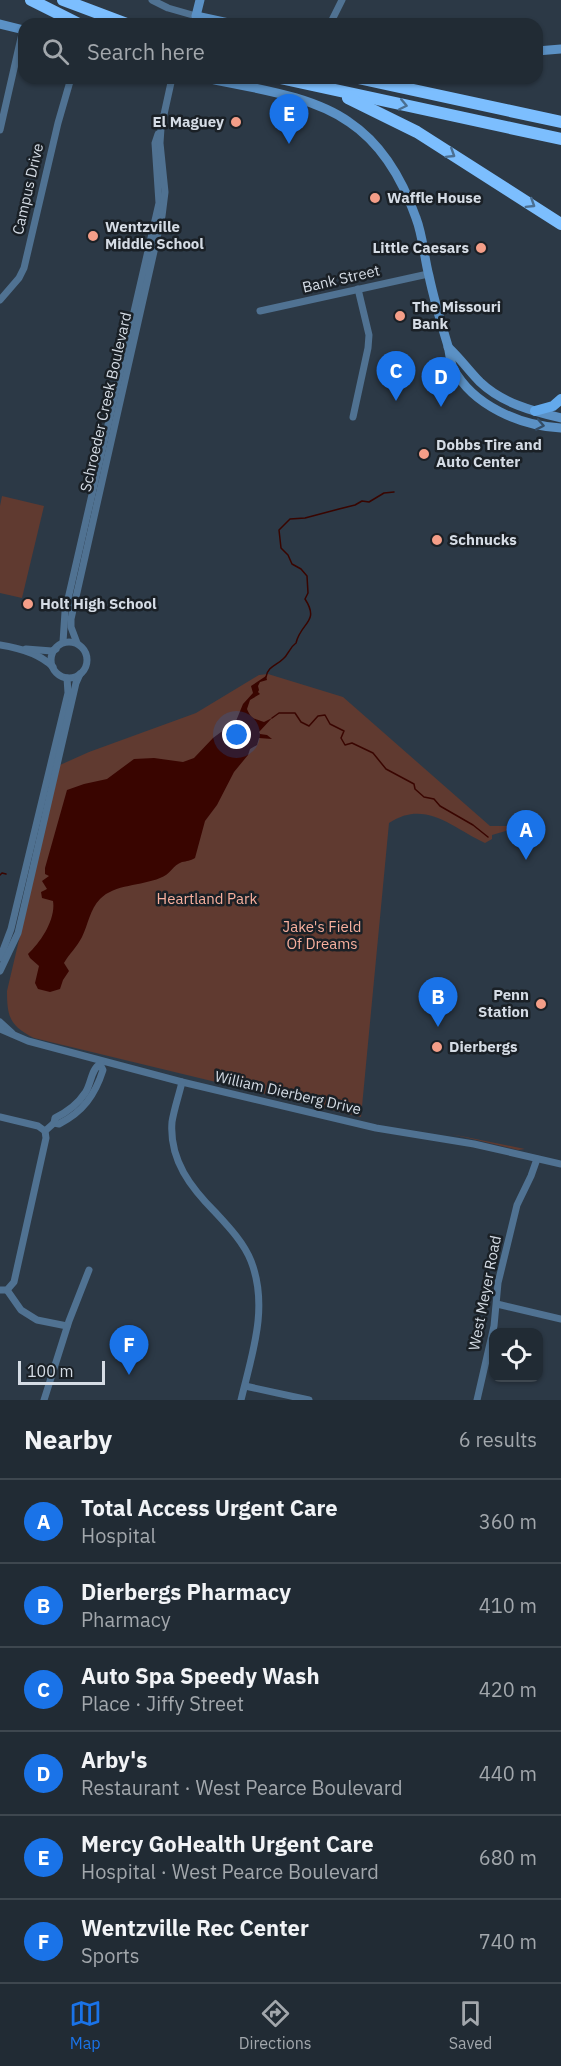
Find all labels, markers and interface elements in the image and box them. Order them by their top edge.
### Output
search box [18,18,543,84]
icon: search [39,35,72,68]
text: Search here [87,37,205,66]
pin: E [270,94,308,144]
one-way arrow [397,97,407,110]
place label: El Maguey [152,112,224,131]
marker: El Maguey [229,115,243,129]
street label: Campus Drive [8,141,47,236]
one-way arrow [445,146,455,158]
place label: Waffle House [387,188,481,207]
marker: Waffle House [368,191,382,205]
one-way arrow [525,197,535,209]
place label: Wentzville Middle School [105,217,204,253]
marker: Wentzville Middle School [86,229,100,243]
place label: Little Caesars [372,238,469,257]
marker: Little Caesars [474,241,488,255]
street label: Bank Street [300,260,381,297]
place label: The Missouri Bank [412,297,501,333]
marker: The Missouri Bank [393,309,407,323]
street label: Schroeder Creek Boulevard [76,310,135,494]
pin: C [376,352,416,401]
pin: D [422,358,460,407]
one-way arrow [535,418,545,431]
place label: Dobbs Tire and Auto Center [436,435,542,471]
marker: Dobbs Tire and Auto Center [417,447,431,461]
place label: Schnucks [449,530,517,549]
marker: Schnucks [430,533,444,547]
place label: Holt High School [40,594,157,613]
marker: Holt High School [21,597,35,611]
your location [222,720,251,749]
pin: A [506,810,546,860]
park label: Heartland Park [157,889,258,908]
park label: Jake's Field Of Dreams [283,917,361,953]
pin: B [418,978,458,1027]
place label: Penn Station [478,985,529,1021]
marker: Penn Station [534,997,548,1011]
place label: Dierbergs [449,1037,518,1056]
marker: Dierbergs [430,1040,444,1054]
street label: William Dierberg Drive [213,1066,363,1119]
street label: West Meyer Road [464,1234,505,1352]
pin: F [110,1326,148,1375]
map controls [489,1328,543,1382]
button: locate [489,1328,543,1382]
scale bar [18,1358,105,1386]
text: 100 m [27,1361,74,1381]
text: Nearby [24,1422,112,1456]
text: 6 results [459,1426,537,1453]
text: Total Access Urgent Care [81,1493,338,1522]
text: A [37,1508,50,1535]
text: 360 m [479,1508,537,1535]
text: Hospital [81,1522,156,1549]
text: Dierbergs Pharmacy [81,1577,291,1606]
text: B [37,1592,50,1619]
text: 410 m [479,1592,537,1619]
text: Pharmacy [81,1606,171,1633]
text: Auto Spa Speedy Wash [81,1661,320,1690]
text: C [37,1676,50,1703]
text: 420 m [479,1676,537,1703]
text: Place · Jiffy Street [81,1690,244,1717]
text: Arby's [81,1745,147,1774]
text: D [37,1760,50,1787]
text: 440 m [479,1760,537,1787]
text: Restaurant · West Pearce Boulevard [81,1774,403,1801]
text: Mercy GoHealth Urgent Care [81,1829,374,1858]
text: E [37,1844,50,1871]
text: 680 m [479,1844,537,1871]
text: Hospital · West Pearce Boulevard [81,1858,379,1885]
text: Wentzville Rec Center [81,1913,309,1942]
text: F [38,1928,49,1955]
text: 740 m [479,1928,537,1955]
text: Sports [81,1942,140,1969]
tab: Map [69,1997,102,2053]
tab: Directions [239,1997,312,2053]
tab: Saved [449,1997,492,2053]

